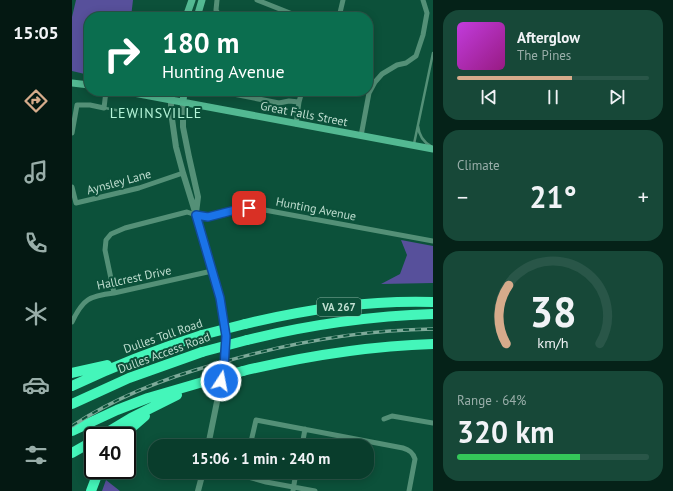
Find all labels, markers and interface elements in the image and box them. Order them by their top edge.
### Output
text: 15:05 [13,21,59,44]
text: 180 m [162,24,239,61]
icon: right [96,28,148,80]
text: Afterglow [517,28,580,47]
text: The Pines [517,47,571,64]
text: Hunting Avenue [162,60,285,83]
icon: previous [478,86,500,108]
icon: pause [542,86,564,108]
icon: next [606,86,628,108]
icon: directions [22,87,50,115]
street label: Great Falls Street [259,98,349,129]
district label: LEWINSVILLE [110,104,202,122]
text: Climate [457,157,500,174]
icon: music [22,158,50,186]
street label: Aynsley Lane [85,166,153,197]
text: 21° [529,177,577,216]
text: − [457,183,468,211]
text: + [638,183,649,211]
pin [232,191,266,225]
street label: Hunting Avenue [275,193,358,224]
icon: arrive [238,197,260,219]
icon: phone [22,229,50,257]
street label: Hallcrest Drive [95,262,173,293]
text: 38 [529,284,577,337]
road number: VA 267 [317,298,361,316]
icon: climate [22,300,50,328]
street label: Dulles Toll Road [121,315,204,356]
street label: Dulles Access Road [116,329,212,376]
text: km/h [537,332,569,351]
position arrow [200,360,242,402]
icon: car [22,371,50,399]
text: Range · 64% [457,392,526,409]
text: 320 km [457,412,555,451]
speed limit sign: 40 [84,427,136,479]
icon: filters [22,441,50,469]
text: 15:06 · 1 min · 240 m [192,449,330,468]

